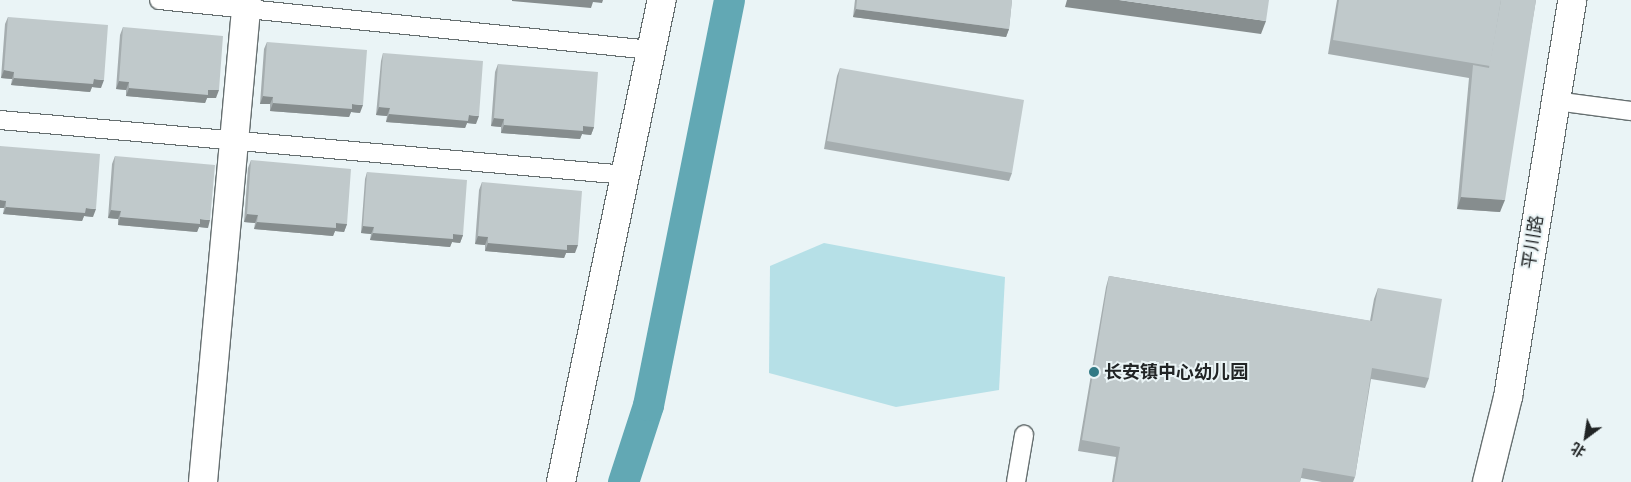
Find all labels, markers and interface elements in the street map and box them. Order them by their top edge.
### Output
street label: 平川路 [1518,214,1548,270]
place label: 长安镇中心幼儿园 [1104,361,1248,383]
marker: 长安镇中心幼儿园 [1088,366,1100,378]
north arrow [1561,412,1611,462]
text: 北 [1568,439,1588,460]

